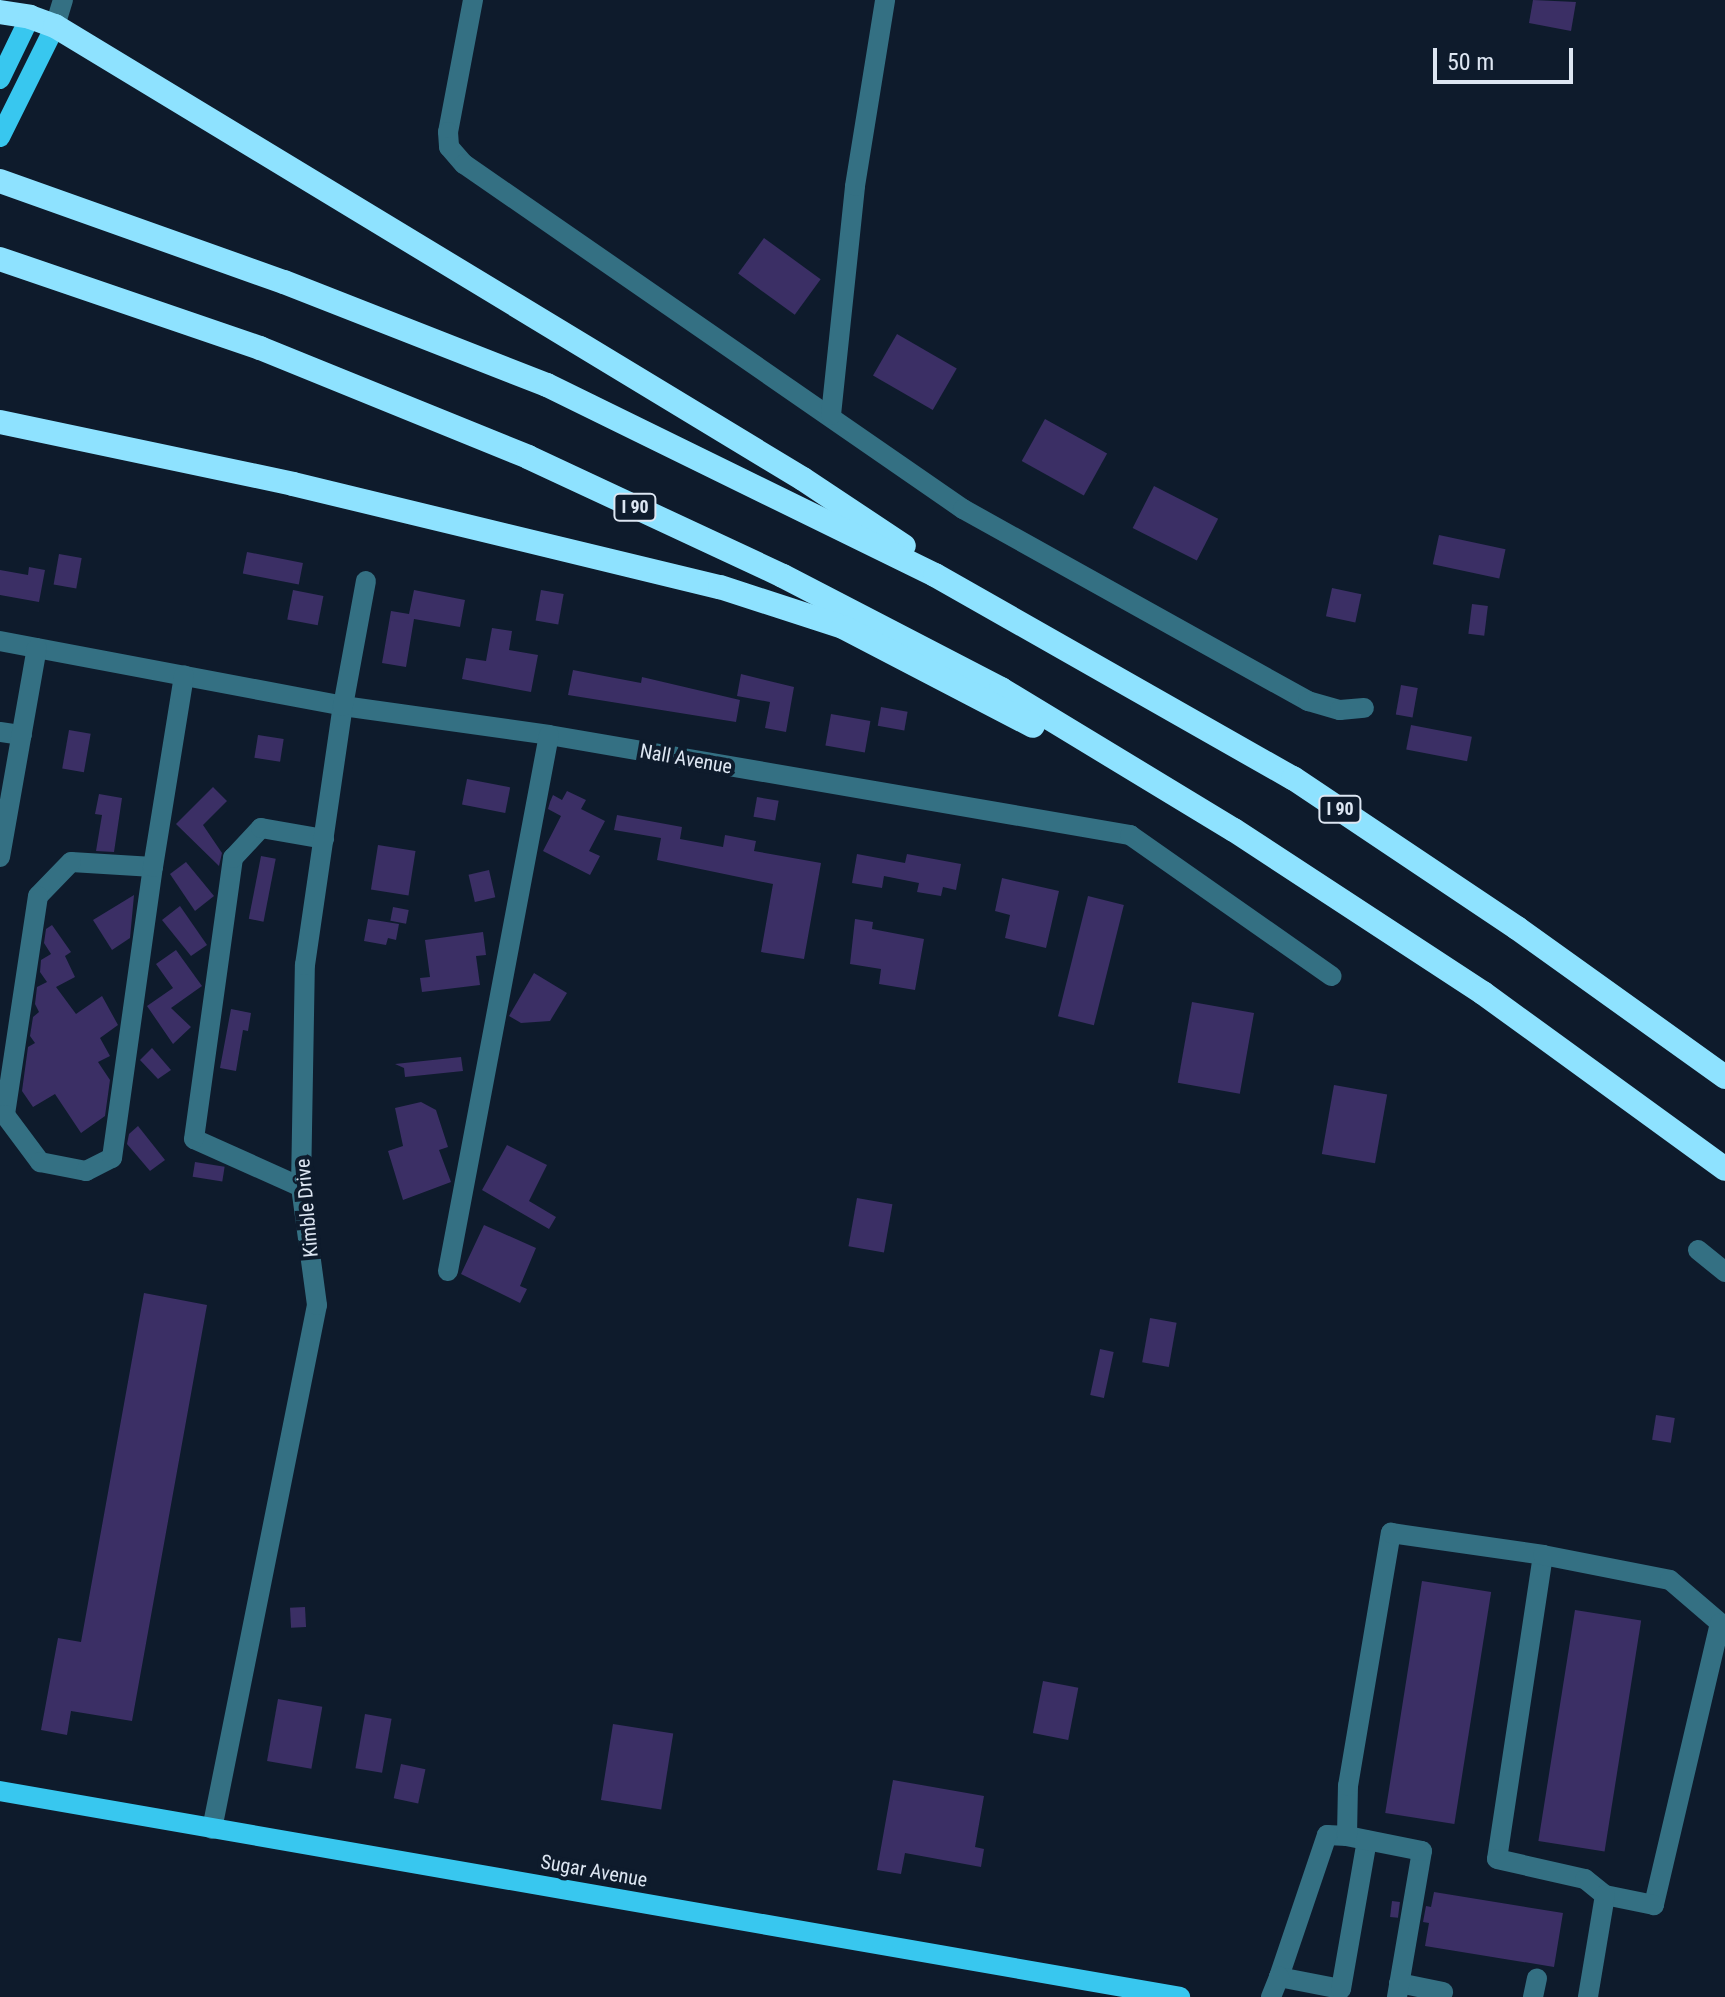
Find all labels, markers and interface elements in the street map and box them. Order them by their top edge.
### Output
scale bar [1437,32,1577,82]
text: 50 m [1447,48,1494,76]
road number: I 90 [613,493,657,521]
street label: Nall Avenue [638,739,734,779]
road number: I 90 [1318,795,1362,823]
street label: Kimble Drive [291,1158,323,1258]
street label: Sugar Avenue [539,1850,649,1892]

